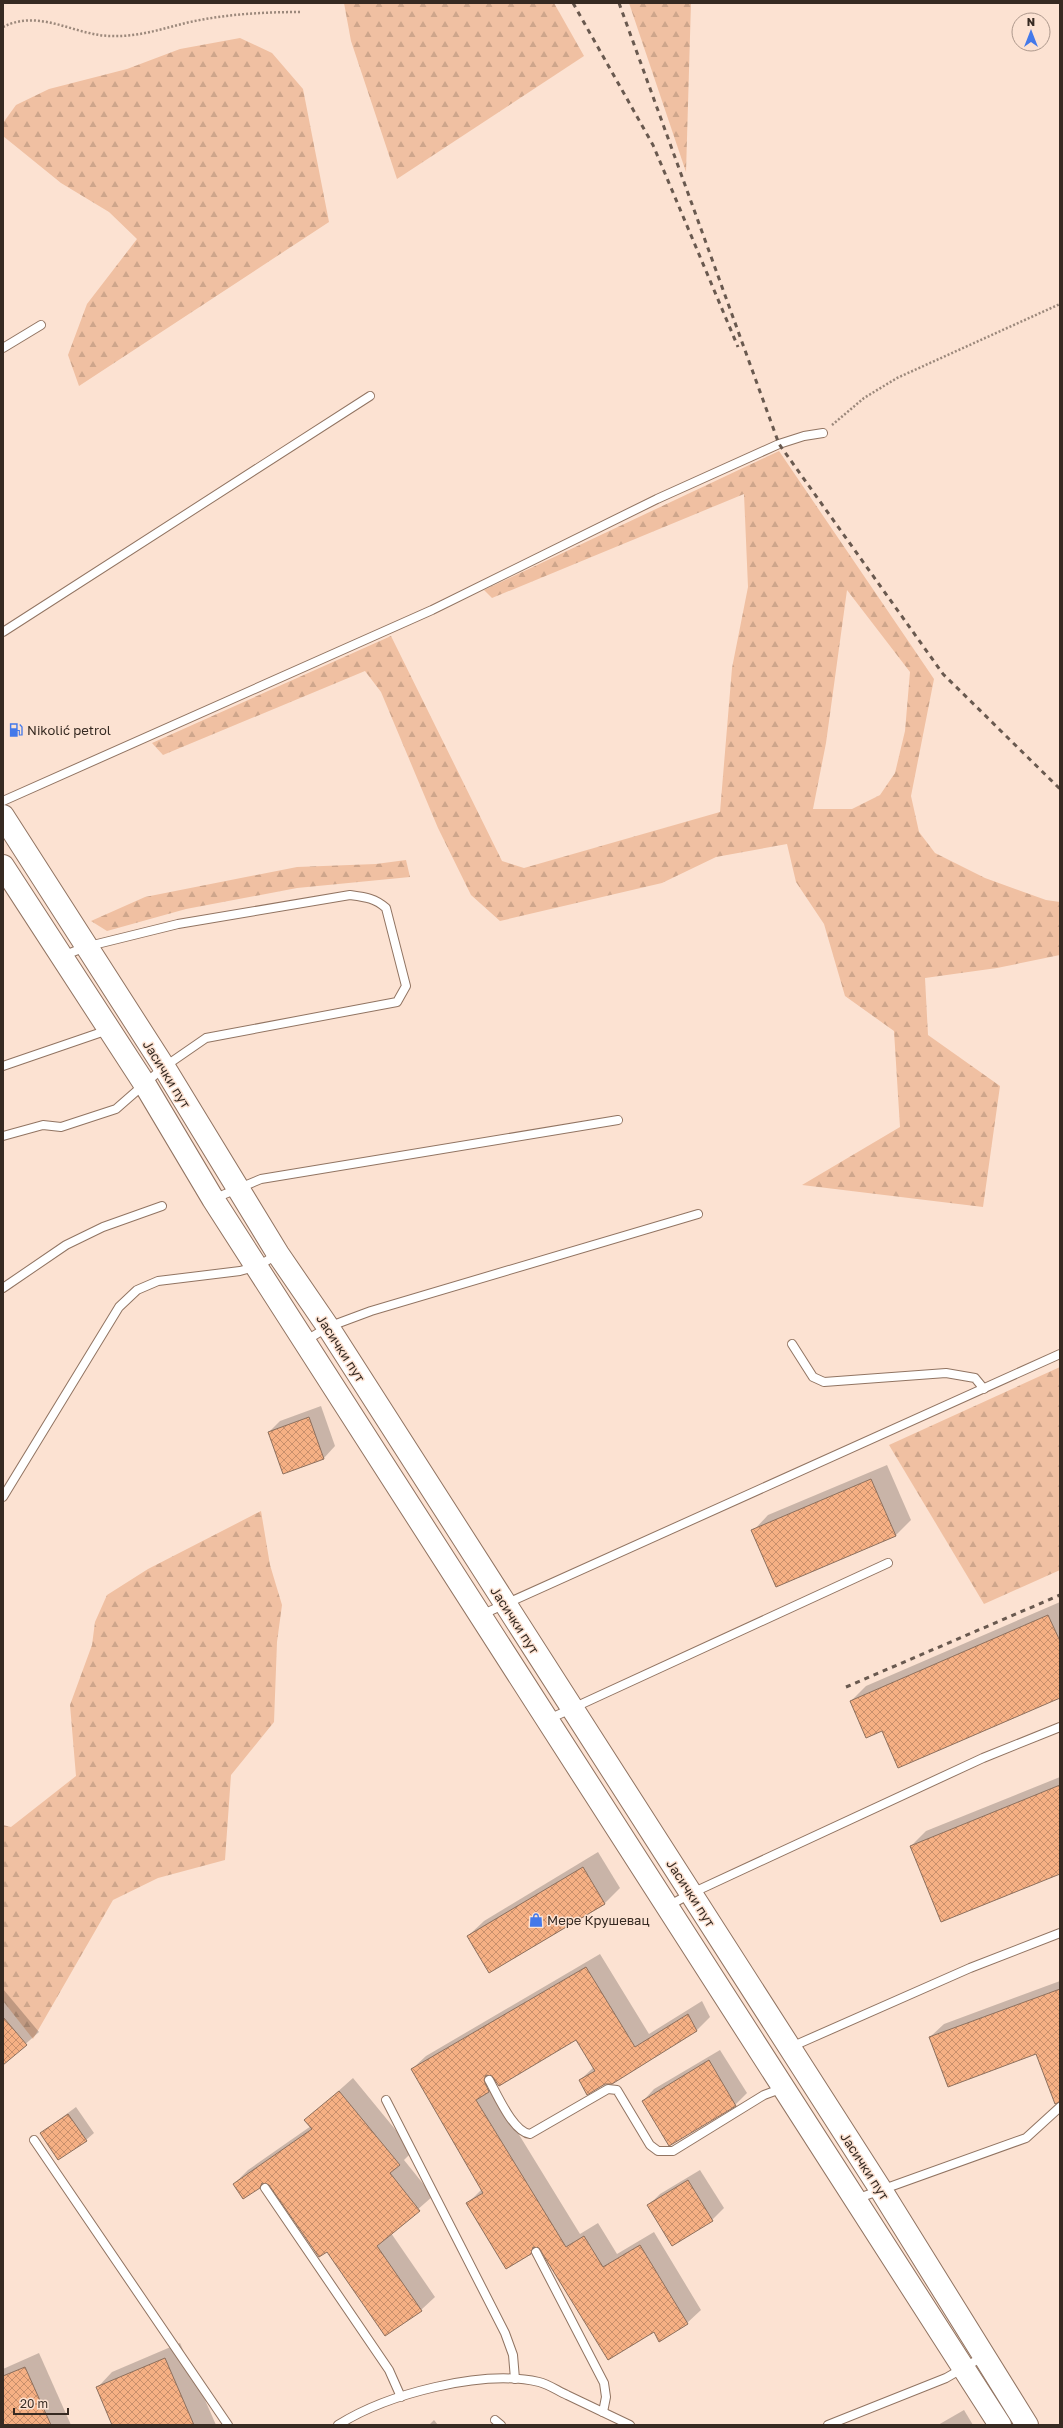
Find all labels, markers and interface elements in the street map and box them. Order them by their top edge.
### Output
north arrow [1011,12,1051,52]
text: N [1027,15,1035,28]
fuel station icon: Nikolić petrol [8,722,24,738]
place label: Nikolić petrol [27,722,111,738]
street label: Јасички пут [140,1037,195,1111]
street label: Јасички пут [313,1311,369,1385]
street label: Јасички пут [487,1583,543,1657]
street label: Јасички пут [663,1856,719,1930]
shop icon: Мере Крушевац [528,1912,544,1928]
place label: Мере Крушевац [547,1912,649,1928]
street label: Јасички пут [837,2129,893,2203]
scale bar [14,2390,68,2416]
text: 20 m [20,2396,48,2411]

